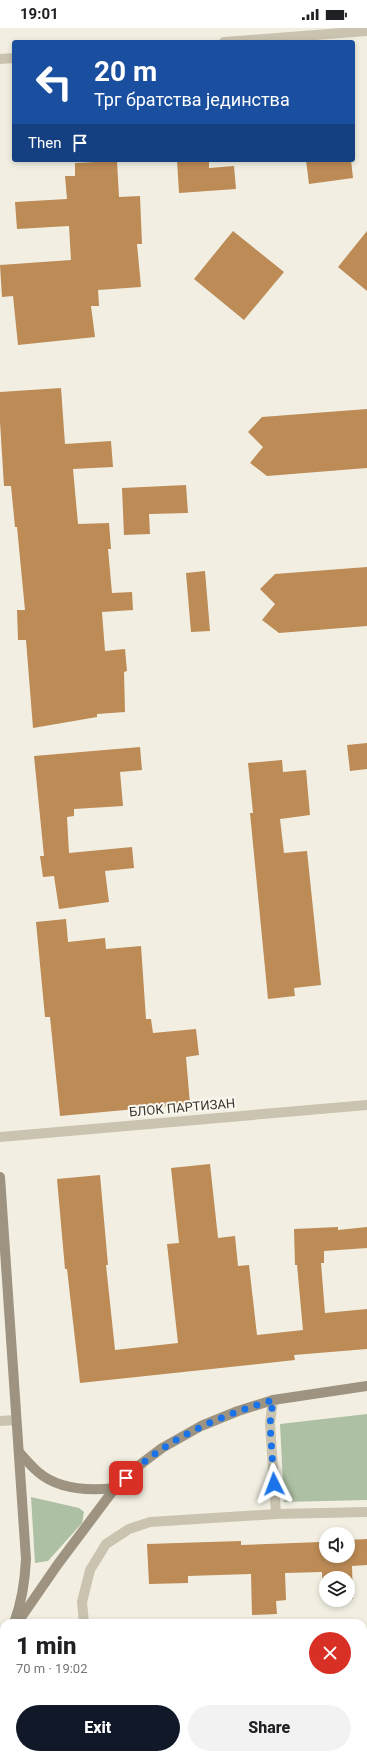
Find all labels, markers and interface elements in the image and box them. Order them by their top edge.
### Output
text: 19:01 [20,5,59,23]
text: 20 m [94,55,157,88]
icon: left [28,56,80,108]
text: Трг братства јединства [94,89,290,110]
icon: arrive [69,132,91,154]
text: Then [28,134,61,152]
street label: БЛОК ПАРТИЗАН [128,1095,236,1120]
pin [109,1461,143,1495]
position arrow [253,1463,295,1505]
icon: arrive [115,1467,137,1489]
map controls [319,1527,355,1607]
button: sound [319,1527,355,1563]
button: layers [319,1571,355,1607]
text: 1 min [16,1632,77,1660]
button: close [309,1632,351,1674]
text: 70 m · 19:02 [16,1661,87,1676]
button: Exit [16,1705,180,1751]
button: Share [188,1705,351,1751]

